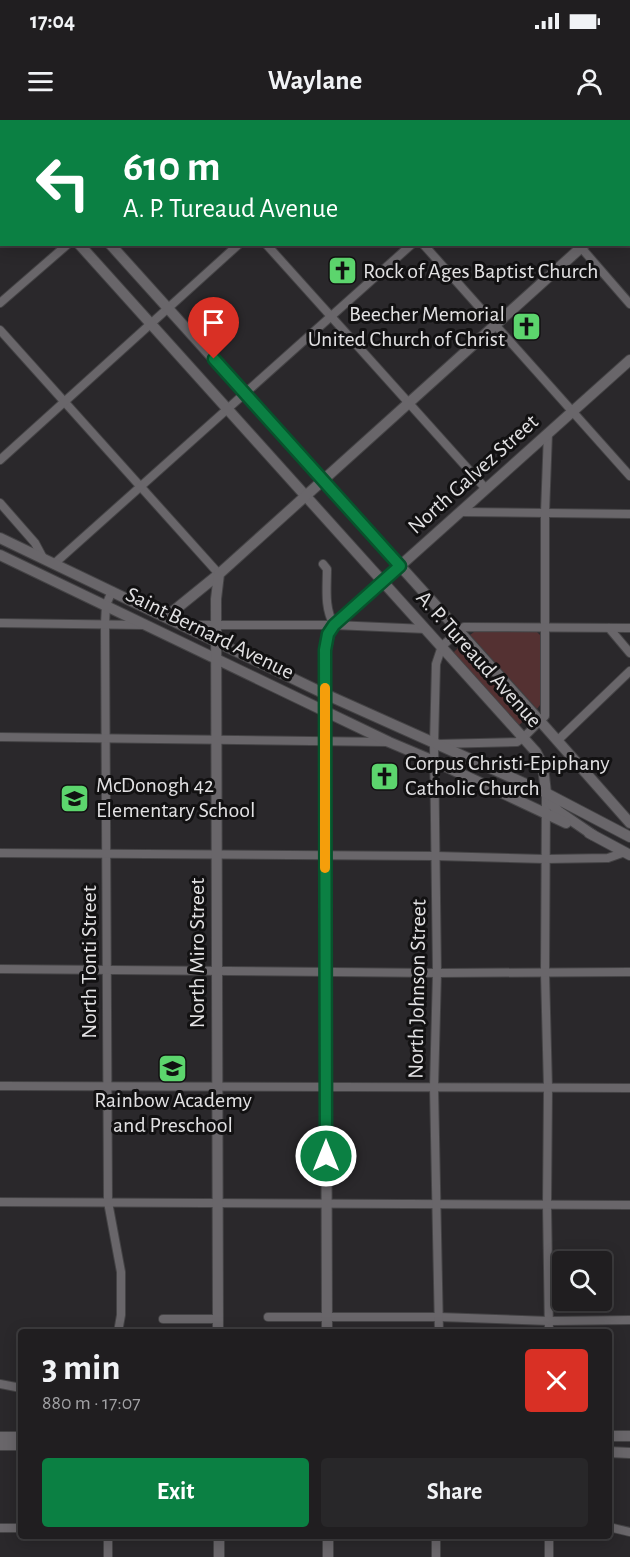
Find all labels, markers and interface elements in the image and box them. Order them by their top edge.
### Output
text: 17:04 [30,10,75,32]
icon: menu [24,65,57,98]
icon: person [573,65,606,98]
text: Waylane [268,67,362,94]
icon: left [24,144,102,222]
text: 610 m [123,146,221,188]
text: A. P. Tureaud Avenue [123,195,338,222]
church icon: Rock of Ages Baptist Church [326,255,358,287]
place label: Rock of Ages Baptist Church [363,260,599,282]
pin [188,297,239,359]
place label: Beecher Memorial United Church of Christ [308,303,505,350]
icon: arrive [197,306,230,339]
church icon: Beecher Memorial United Church of Christ [510,311,542,343]
street label: North Galvez Street [404,410,542,538]
street label: Saint Bernard Avenue [123,583,297,683]
street label: A. P. Tureaud Avenue [412,586,546,732]
place label: Corpus Christi-Epiphany Catholic Church [405,752,610,799]
church icon: Corpus Christi-Epiphany Catholic Church [368,760,400,792]
place label: McDonogh 42 Elementary School [96,774,256,821]
school or university icon: McDonogh 42 Elementary School [59,782,91,814]
street label: North Miro Street [186,878,208,1028]
street label: North Tonti Street [78,885,100,1039]
street label: North Johnson Street [404,899,430,1079]
school or university icon: Rainbow Academy and Preschool [157,1052,189,1084]
place label: Rainbow Academy and Preschool [94,1089,252,1136]
position arrow [294,1124,358,1188]
map controls [552,1251,612,1311]
button: search [552,1251,612,1311]
button: close [525,1349,588,1412]
text: 3 min [42,1350,120,1386]
text: 880 m · 17:07 [42,1393,141,1413]
button: Exit [42,1458,309,1527]
button: Share [321,1458,588,1527]

